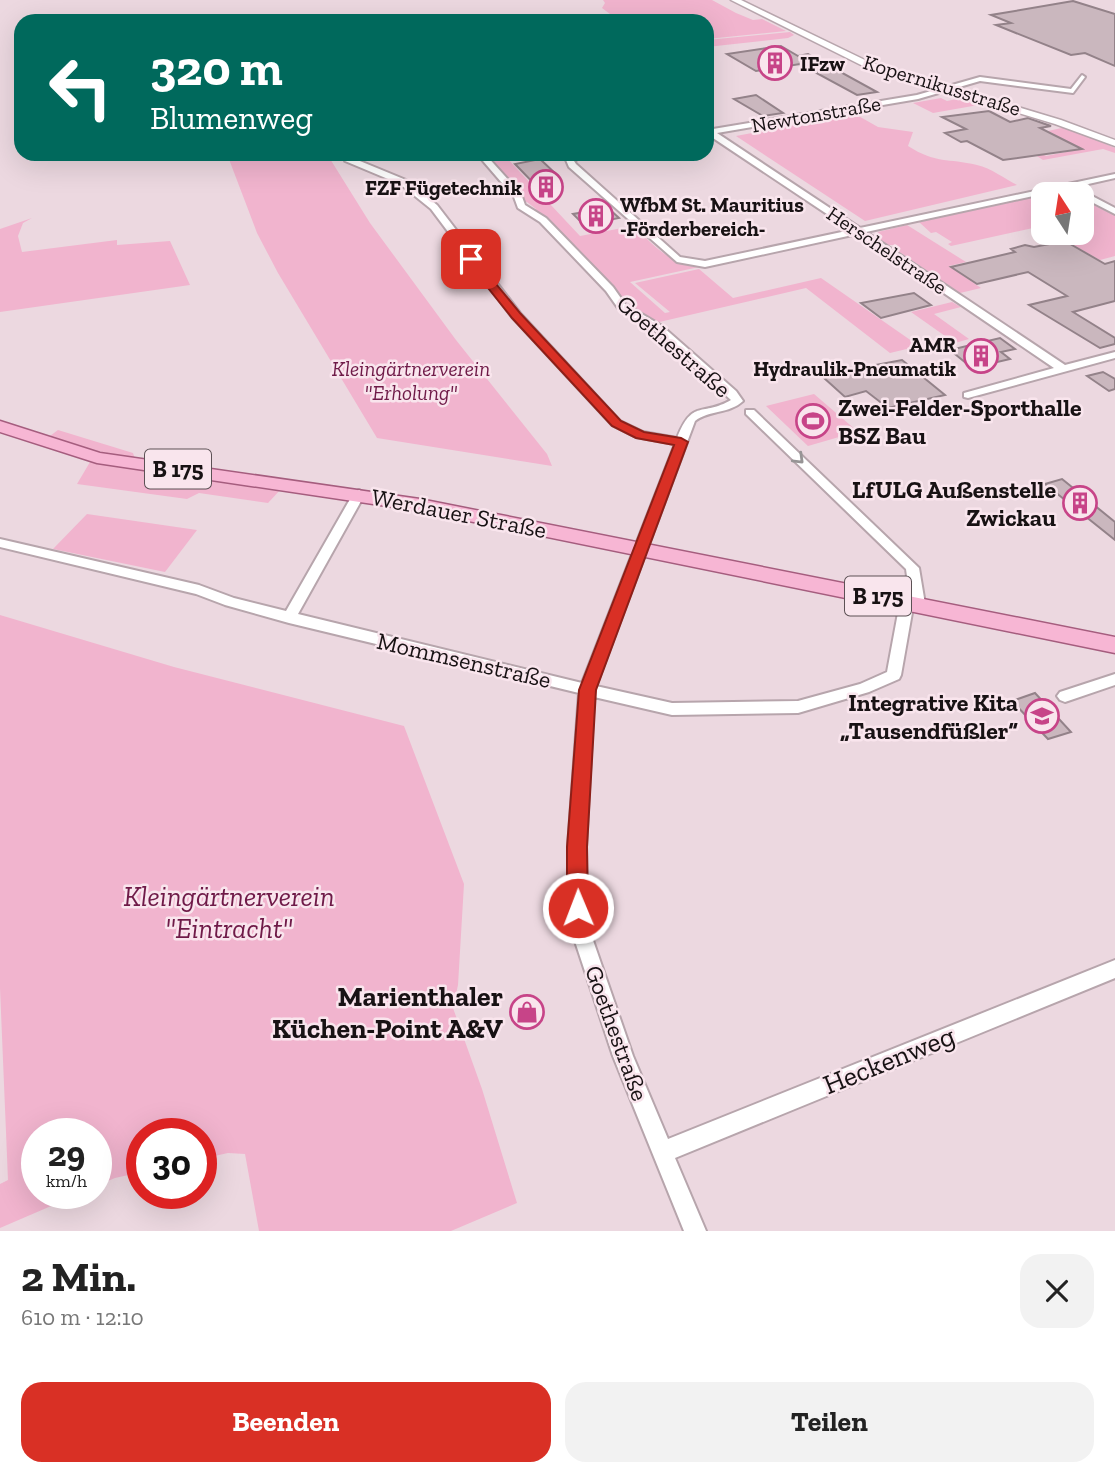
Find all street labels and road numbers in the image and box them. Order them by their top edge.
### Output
street label: Kopernikusstraße [860,49,1024,121]
street label: Newtonstraße [749,90,883,138]
street label: Herschelstraße [822,201,952,299]
street label: Goethestraße [611,289,737,403]
road number: B 175 [145,449,211,489]
street label: Werdauer Straße [369,482,549,544]
road number: B 175 [845,576,911,616]
street label: Mommsenstraße [374,626,554,694]
street label: Goethestraße [579,961,655,1105]
street label: Heckenweg [818,1019,960,1101]

